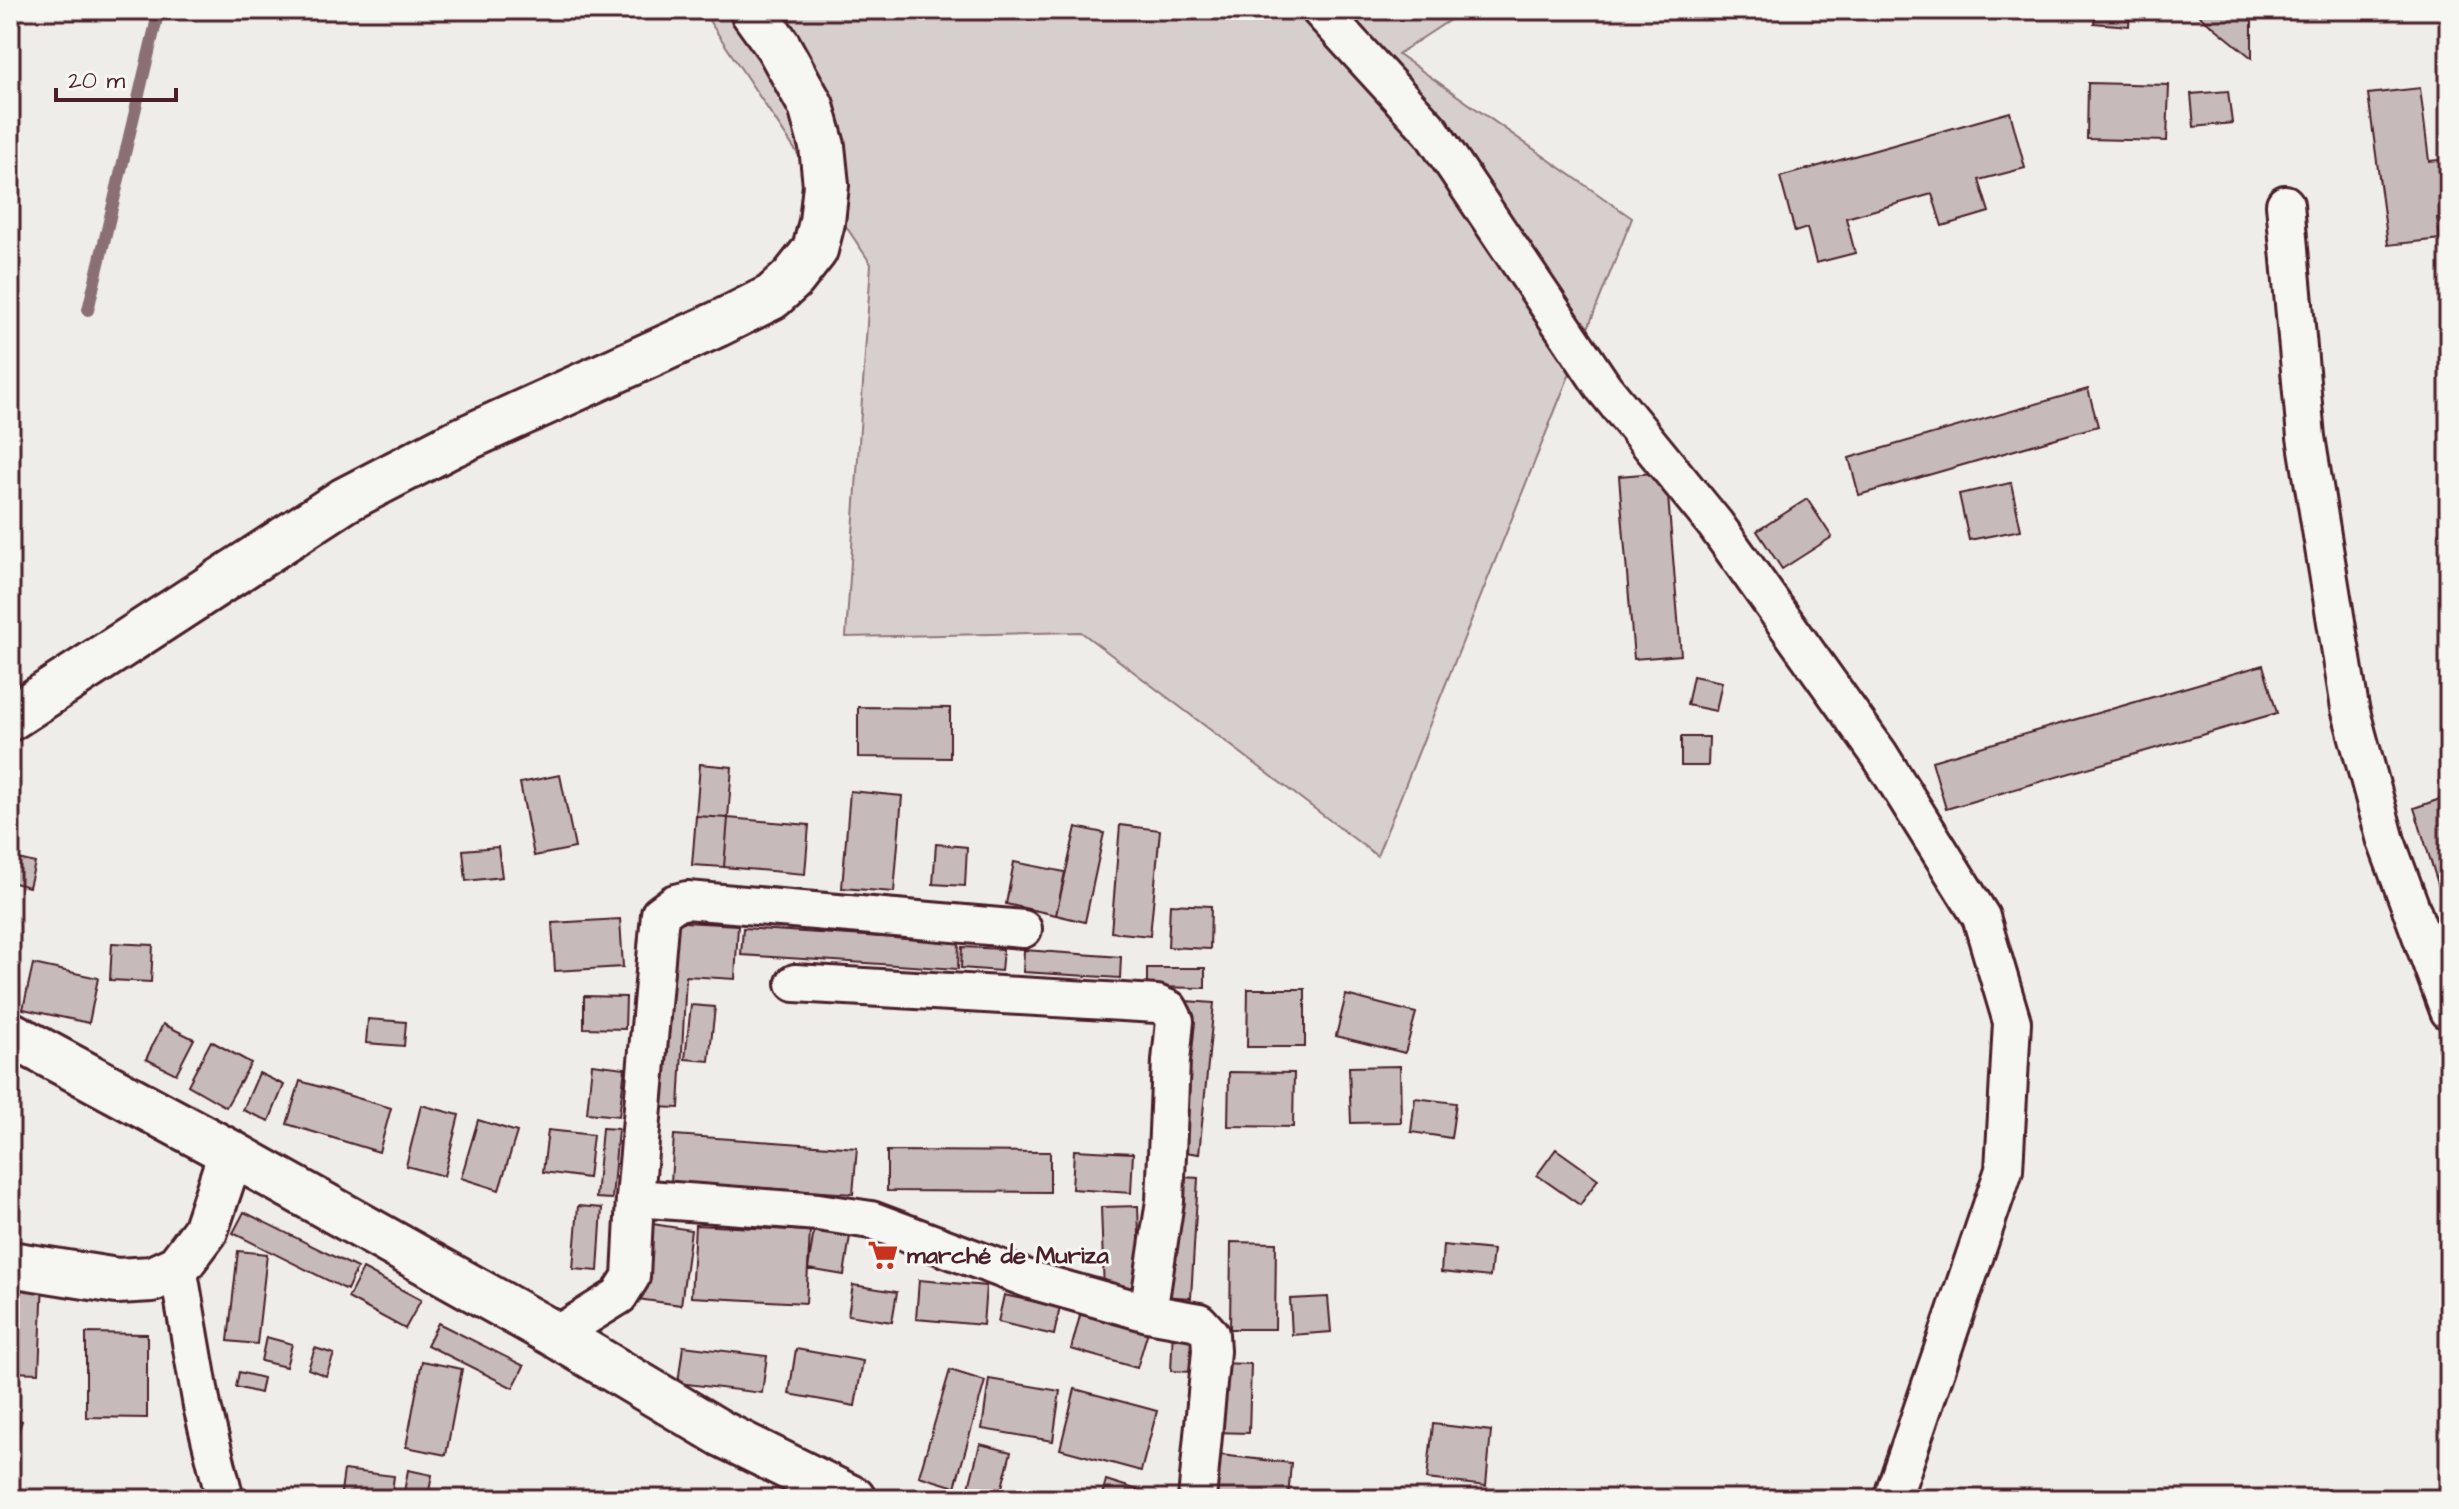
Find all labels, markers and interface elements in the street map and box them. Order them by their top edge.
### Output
scale bar [56,52,176,102]
text: 20 m [68,64,125,98]
supermarket icon: marché de Muriza [866,1238,900,1272]
place label: marché de Muriza [907,1239,1109,1273]

